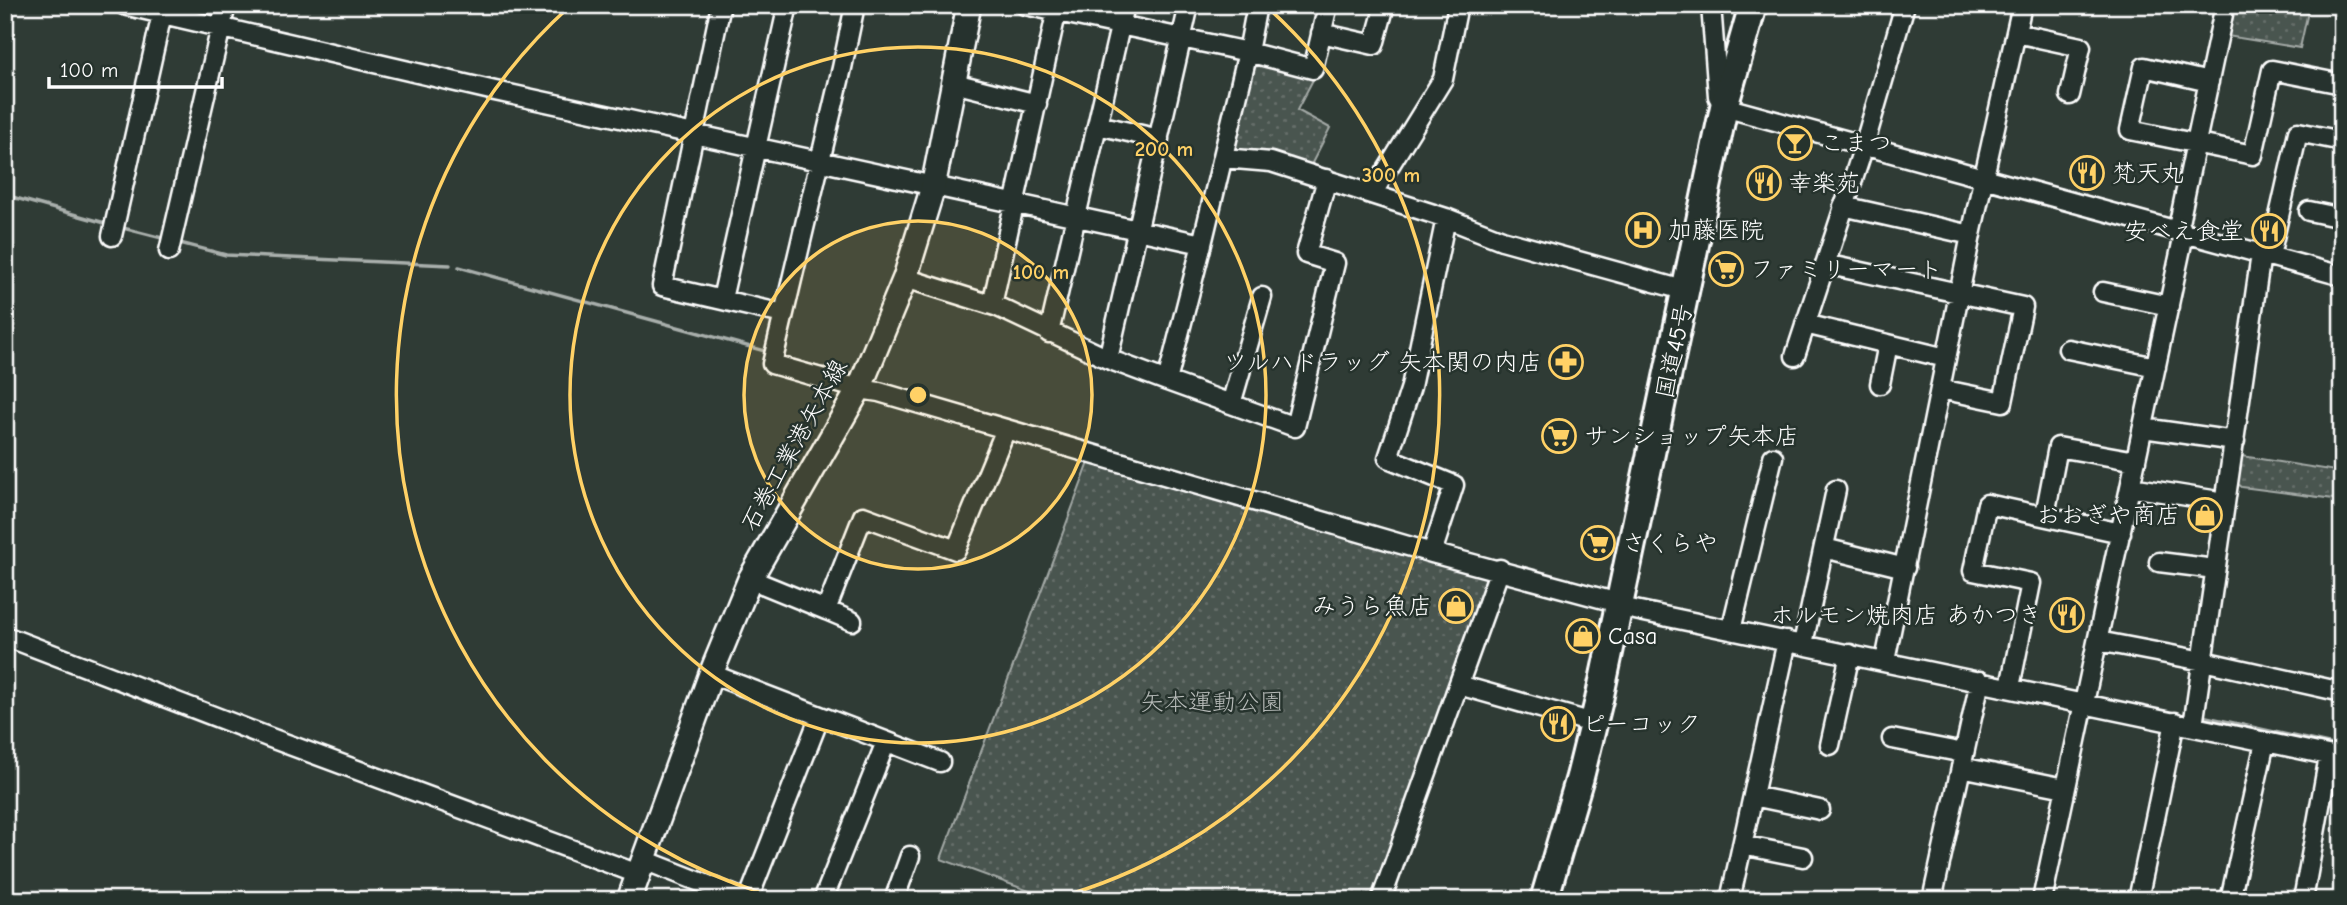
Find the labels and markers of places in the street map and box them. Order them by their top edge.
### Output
bar icon: こまつ [1776,124,1814,162]
place label: こまつ [1820,129,1892,157]
restaurant icon: 梵天丸 [2068,154,2106,192]
place label: 梵天丸 [2112,159,2184,187]
restaurant icon: 幸楽苑 [1745,164,1783,202]
place label: 幸楽苑 [1788,169,1860,197]
hospital icon: 加藤医院 [1624,211,1662,249]
restaurant icon: 安べえ食堂 [2250,212,2288,250]
place label: 加藤医院 [1668,216,1764,244]
place label: 安べえ食堂 [2124,217,2244,245]
supermarket icon: ファミリーマート [1707,250,1745,288]
place label: ファミリーマート [1750,255,1942,283]
pharmacy icon: ツルハドラッグ 矢本関の内店 [1547,343,1585,381]
place label: ツルハドラッグ 矢本関の内店 [1223,348,1542,376]
centre of rings [906,383,930,407]
supermarket icon: サンショップ矢本店 [1540,417,1578,455]
place label: サンショップ矢本店 [1584,422,1799,450]
shop icon: おおぎや商店 [2186,496,2224,534]
place label: おおぎや商店 [2036,501,2180,529]
supermarket icon: さくらや [1579,524,1617,562]
place label: さくらや [1622,529,1718,557]
shop icon: みうら魚店 [1437,587,1475,625]
place label: みうら魚店 [1312,592,1432,620]
restaurant icon: ホルモン焼肉店 あかつき [2048,596,2086,634]
place label: ホルモン焼肉店 あかつき [1770,601,2042,629]
shop icon: Casa [1564,617,1602,655]
place label: Casa [1608,622,1657,650]
restaurant icon: ピーコック [1539,705,1577,743]
place label: ピーコック [1582,710,1701,738]

